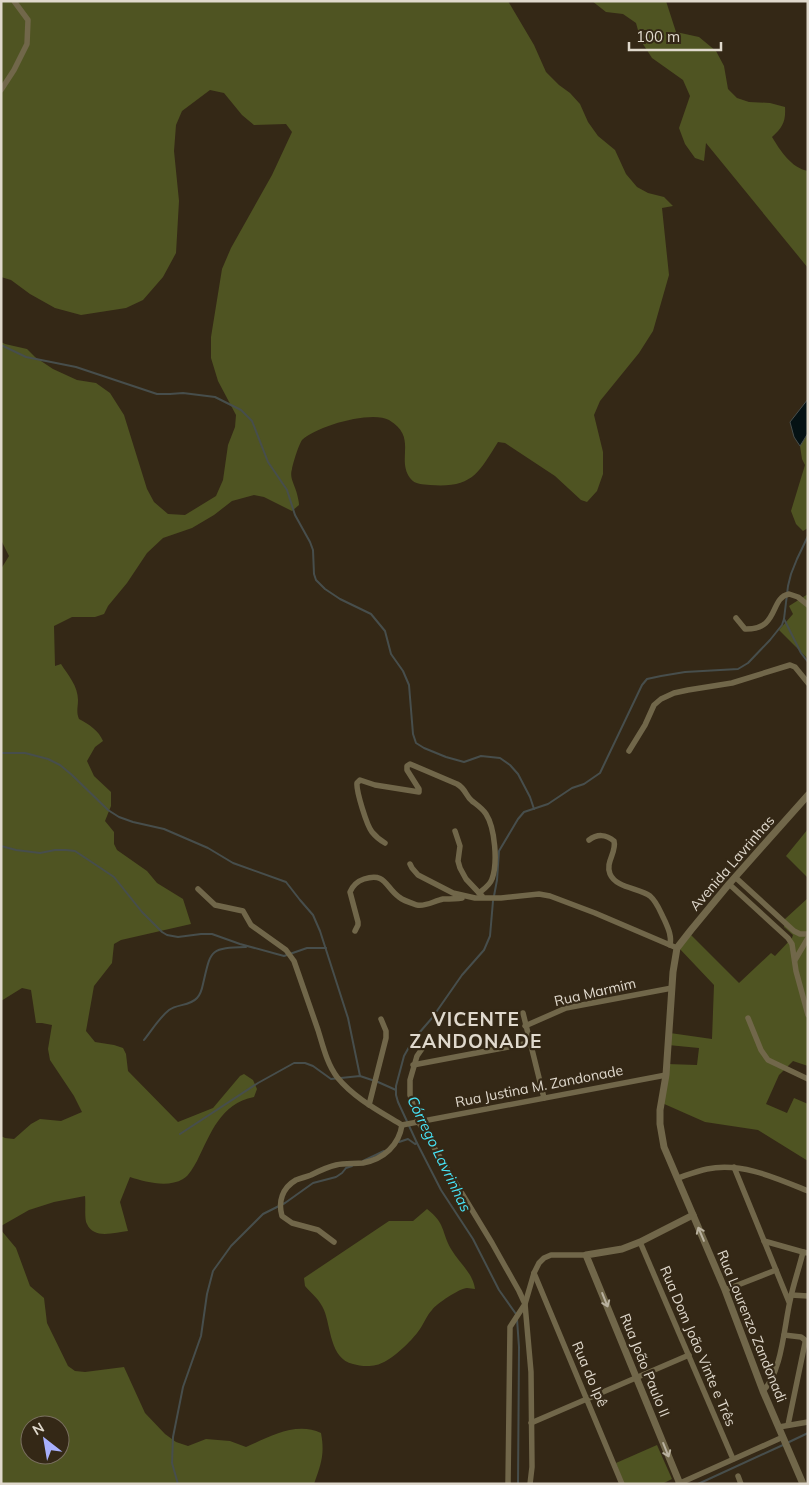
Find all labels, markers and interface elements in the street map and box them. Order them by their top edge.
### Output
scale bar [629,20,722,52]
text: 100 m [636,27,680,46]
street label: Avenida Lavrinhas [686,812,778,914]
street label: Rua Marmim [552,974,638,1010]
district label: VICENTE ZANDONADE [410,1007,542,1053]
street label: Rua Justina M. Zandonade [454,1061,624,1111]
water label: Córrego Lavrinhas [403,1093,476,1215]
one-way arrow [696,1227,706,1242]
street label: Rua Lourenzo Zandonadi [713,1247,791,1405]
street label: Rua Dom João Vinte e Três [656,1263,740,1429]
one-way arrow [601,1292,610,1307]
street label: Rua João Paulo II [616,1311,674,1419]
street label: Rua do Ipê [568,1338,612,1410]
north arrow [20,1415,70,1465]
text: N [29,1418,47,1439]
one-way arrow [662,1442,672,1457]

